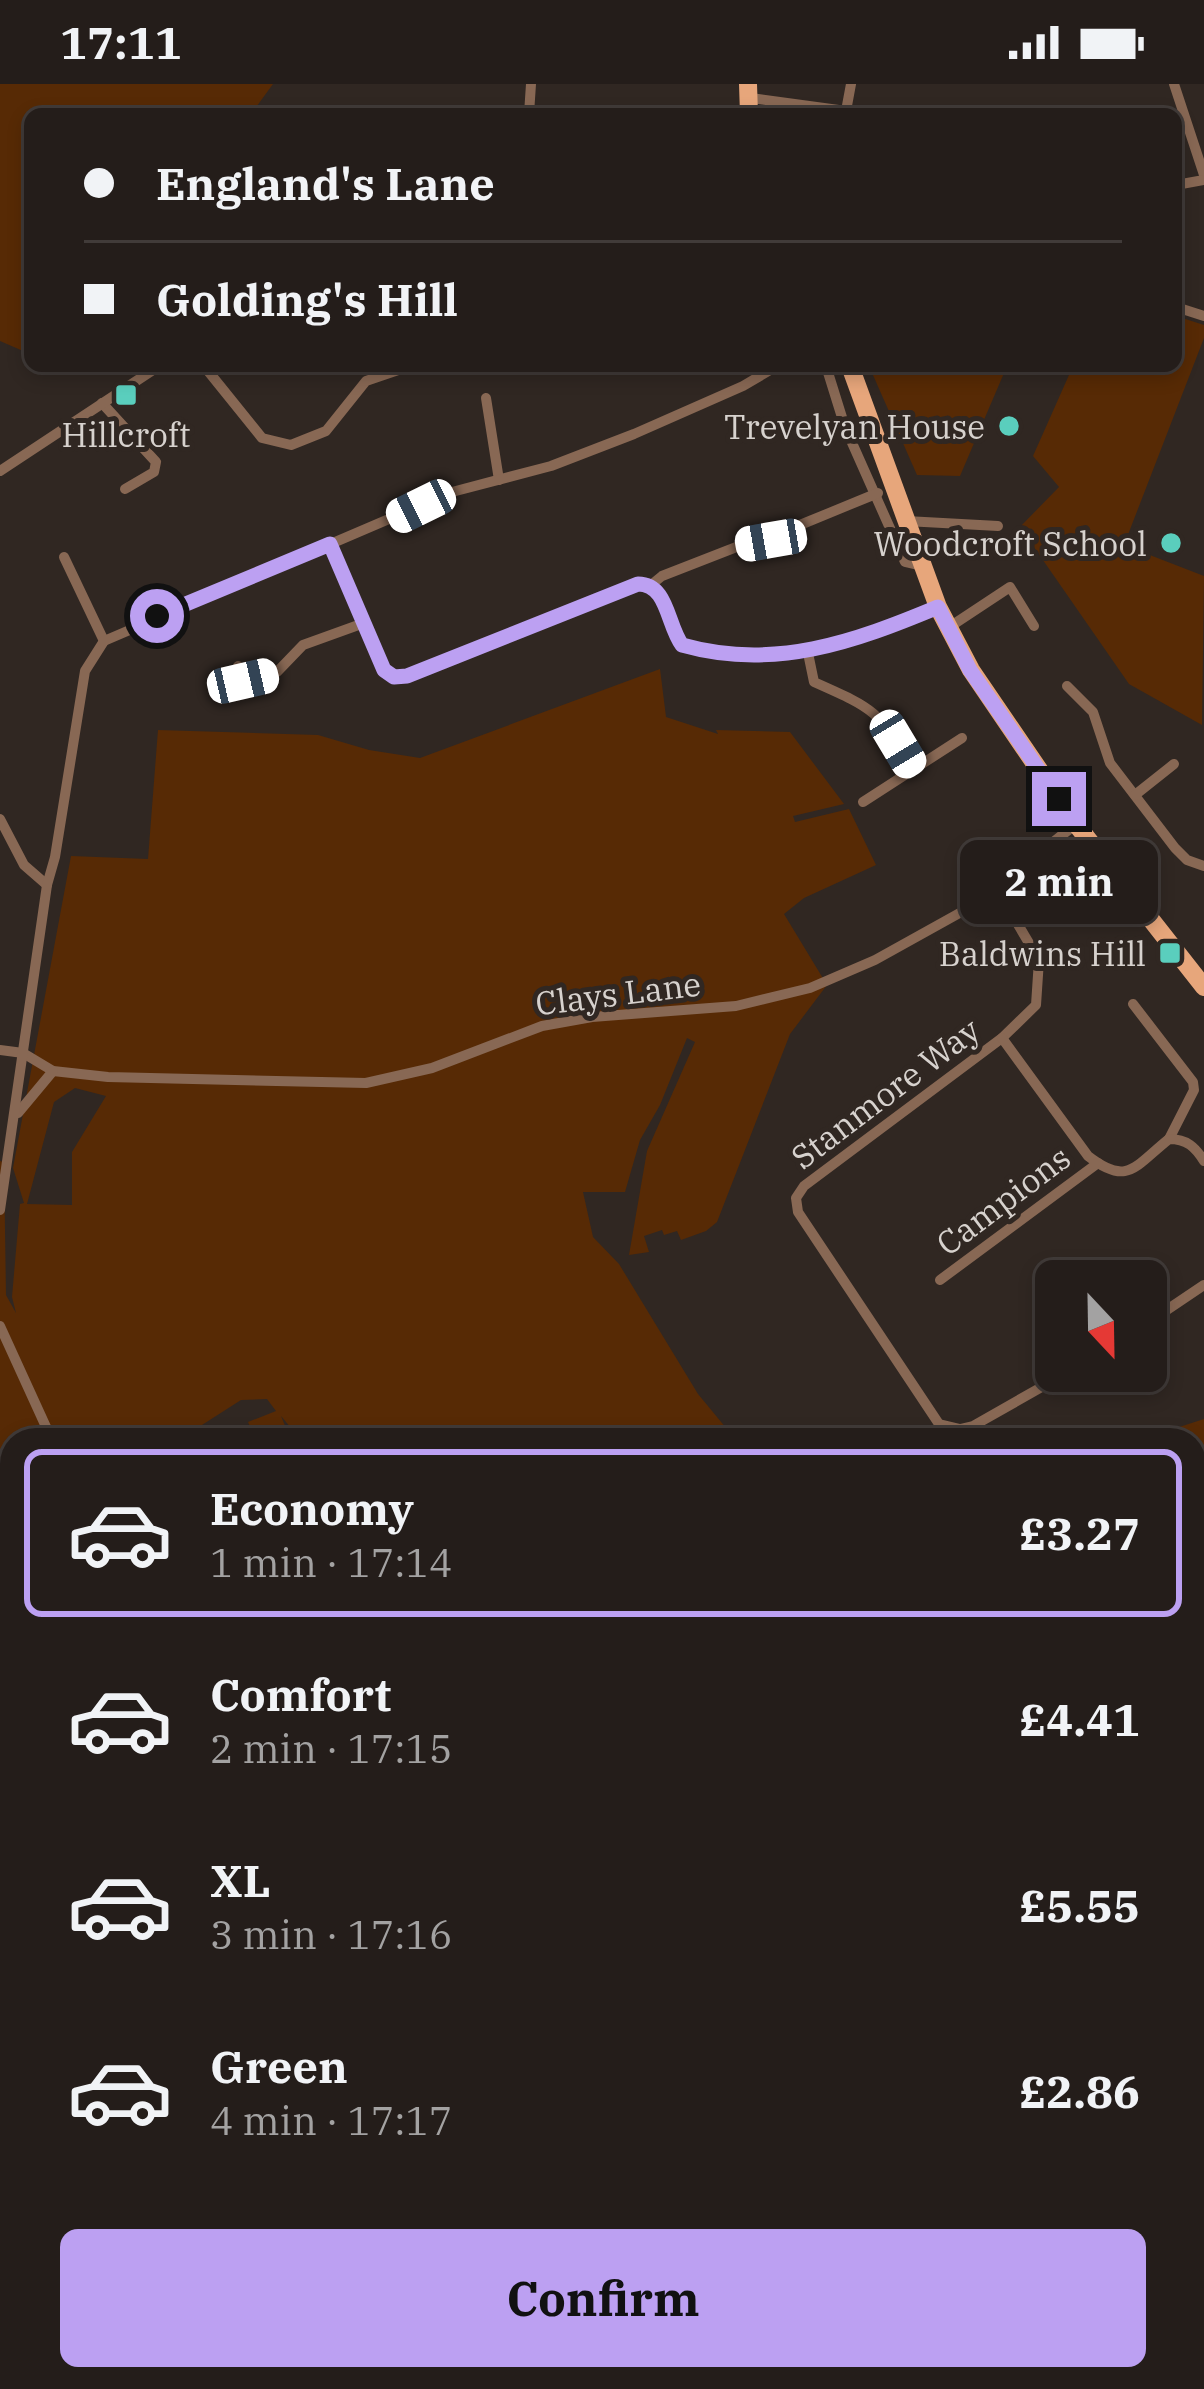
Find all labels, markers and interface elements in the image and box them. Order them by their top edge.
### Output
text: 17:11 [60,13,182,71]
text: England's Lane [156,154,495,212]
text: Golding's Hill [156,270,458,328]
marker: Hillcroft [113,382,139,408]
place label: Trevelyan House [724,405,985,448]
place label: Hillcroft [61,413,191,456]
marker: Trevelyan House [996,413,1022,439]
car [381,474,461,538]
car [732,516,810,564]
place label: Woodcroft School [873,522,1147,565]
marker: Woodcroft School [1158,530,1184,556]
route start [130,589,184,643]
car [204,655,282,707]
car [864,704,932,784]
route end [1032,772,1086,826]
callout: 2 min [960,841,1158,925]
text: 2 min [1004,856,1114,907]
place label: Baldwins Hill [939,932,1146,975]
marker: Baldwins Hill [1157,940,1183,966]
street label: Clays Lane [533,962,703,1024]
street label: Stanmore Way [782,1008,988,1178]
street label: Campions [927,1136,1079,1264]
north arrow [1035,1260,1167,1392]
map controls [1035,1260,1167,1392]
icon: car [66,1479,174,1587]
text: Economy [210,1479,414,1537]
text: £3.27 [1020,1504,1140,1562]
text: 1 min · 17:14 [210,1537,452,1588]
icon: car [66,1665,174,1773]
text: Comfort [210,1665,391,1723]
text: £4.41 [1020,1690,1140,1748]
text: 2 min · 17:15 [210,1723,452,1774]
icon: car [66,1851,174,1959]
text: XL [210,1851,271,1909]
text: £5.55 [1020,1876,1140,1934]
text: 3 min · 17:16 [210,1909,452,1960]
icon: car [66,2037,174,2145]
text: Green [210,2037,348,2095]
text: £2.86 [1020,2062,1140,2120]
text: 4 min · 17:17 [210,2095,452,2146]
button: Confirm [60,2229,1146,2367]

